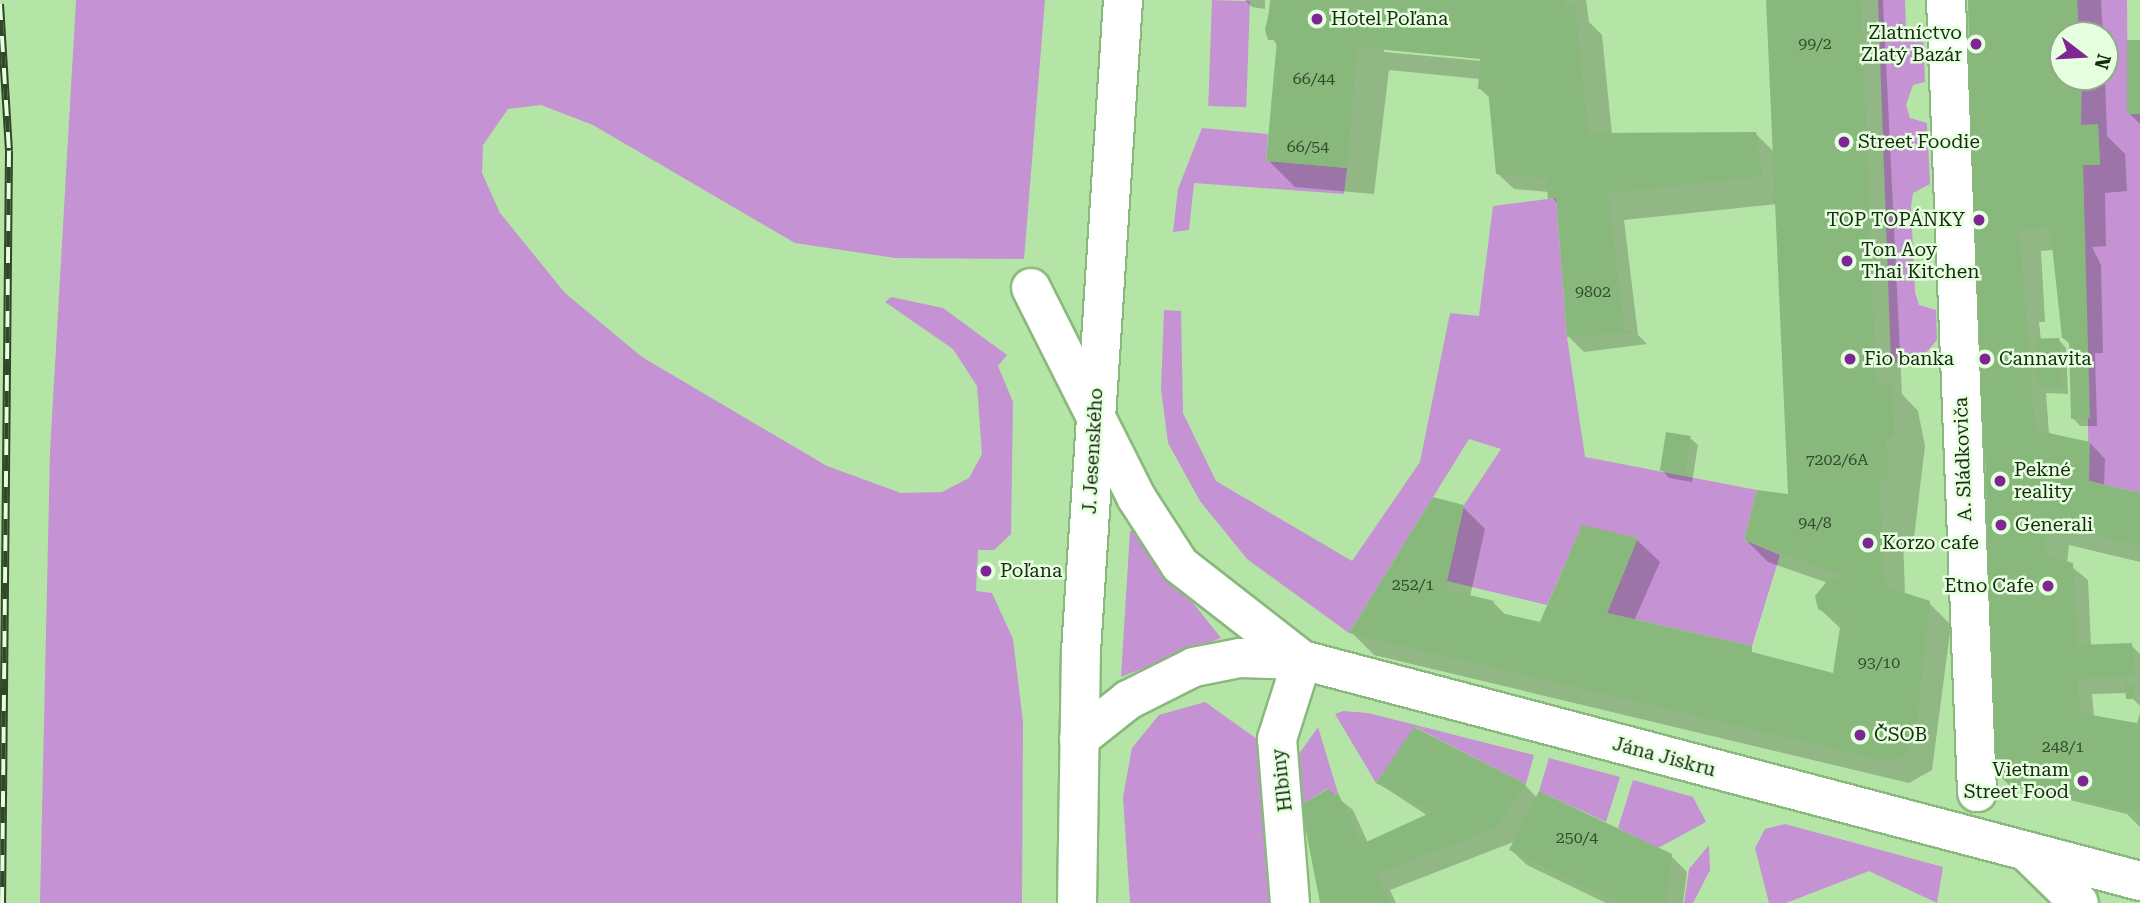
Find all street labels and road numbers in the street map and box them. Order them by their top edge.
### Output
street label: J. Jesenského [1078,387,1108,515]
street label: A. Sládkoviča [1949,397,1977,521]
street label: Jána Jiskru [1610,732,1718,782]
street label: Hlbiny [1267,747,1297,813]

